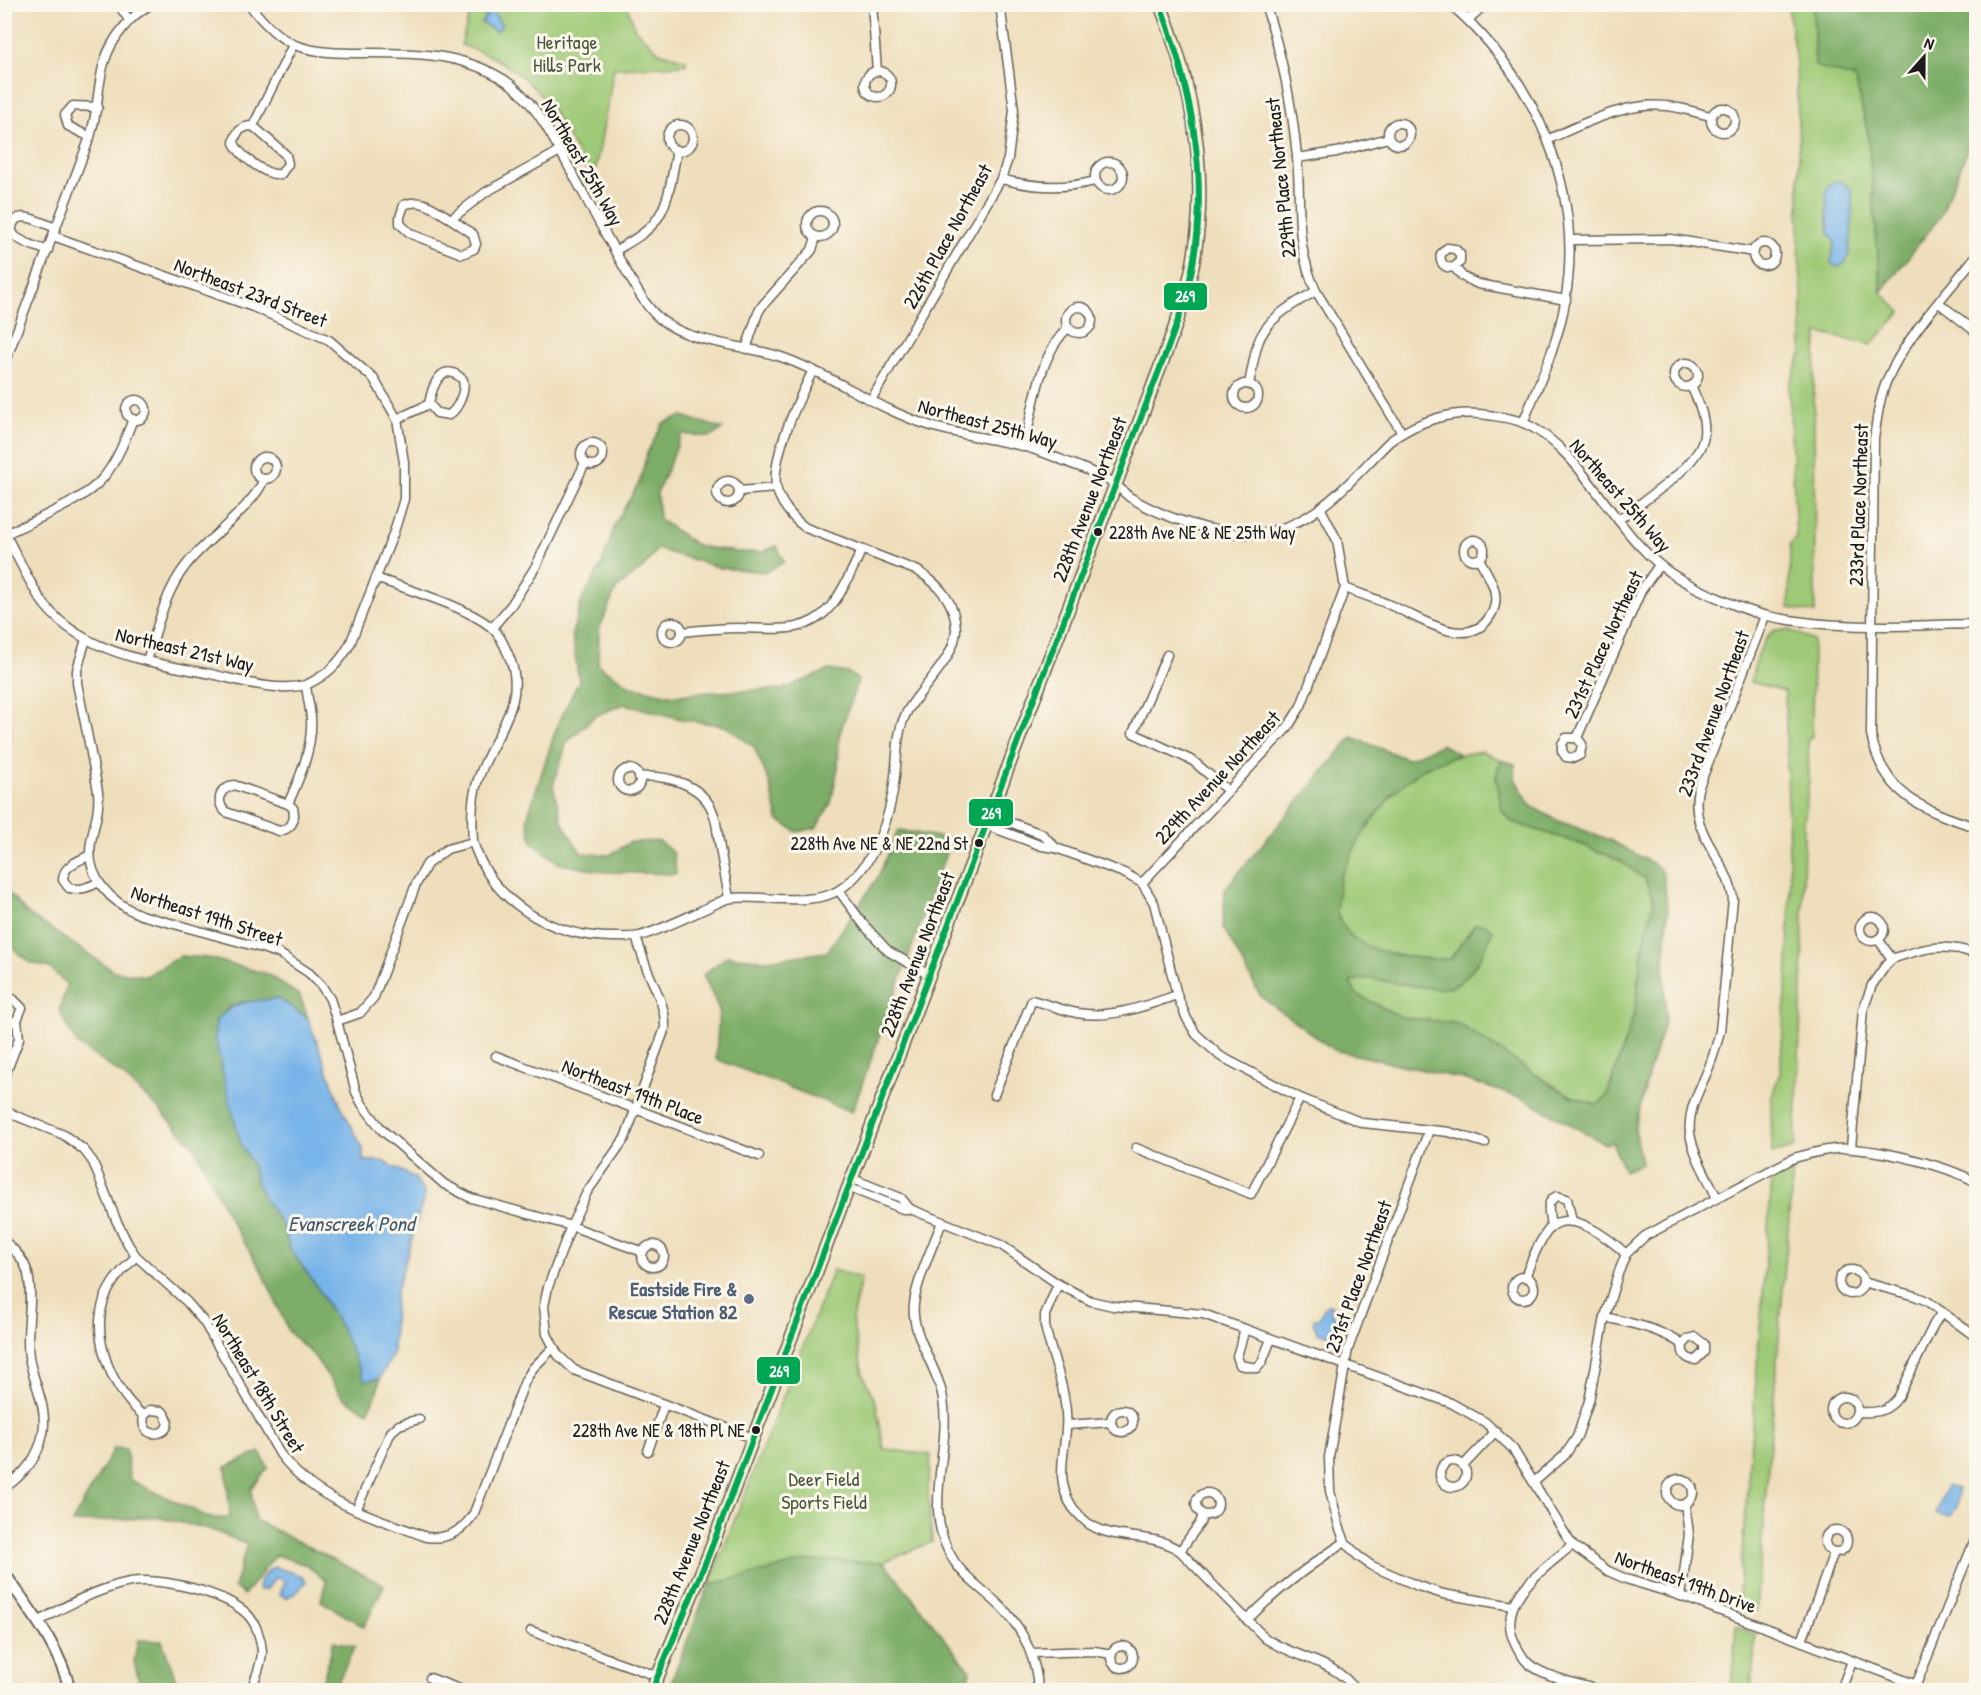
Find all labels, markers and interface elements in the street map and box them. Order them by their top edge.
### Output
north arrow [1894,27,1954,87]
park label: Heritage Hills Park [533,28,601,78]
text: N [1921,31,1938,55]
street label: Northeast 25th Way [536,93,630,231]
street label: 229th Place Northeast [1258,95,1302,260]
street label: 226th Place Northeast [896,158,999,313]
street label: Northeast 23rd Street [171,250,332,334]
line badge: 269 [1163,282,1208,311]
text: 269 [1175,285,1195,307]
street label: Northeast 25th Way [915,391,1061,455]
street label: 228th Avenue Northeast [1045,412,1133,585]
street label: 233rd Place Northeast [1842,422,1874,587]
street label: Northeast 25th Way [1564,432,1678,558]
place label: 228th Ave NE & NE 25th Way [1109,520,1296,545]
marker: 228th Ave NE & NE 25th Way [1092,526,1104,538]
street label: 231st Place Northeast [1557,565,1650,722]
street label: Northeast 21st Way [113,620,257,678]
street label: 233rd Avenue Northeast [1670,625,1756,800]
street label: 229th Avenue Northeast [1148,704,1287,850]
line badge: 269 [968,798,1014,827]
text: 269 [981,802,1001,824]
place label: 228th Ave NE & NE 22nd St [791,831,969,856]
marker: 228th Ave NE & NE 22nd St [973,837,985,849]
street label: 228th Avenue Northeast [873,867,961,1040]
street label: Northeast 19th Street [128,878,287,953]
street label: Northeast 19th Place [558,1052,708,1130]
street label: 231st Place Northeast [1318,1195,1398,1356]
water label: Evanscreek Pond [288,1209,418,1238]
place label: Eastside Fire & Rescue Station 82 [609,1275,738,1325]
marker: Eastside Fire & Rescue Station 82 [742,1292,756,1306]
street label: Northeast 18th Street [206,1308,312,1459]
line badge: 269 [756,1356,801,1385]
text: 269 [769,1360,789,1382]
place label: 228th Ave NE & 18th Pl NE [572,1418,745,1443]
marker: 228th Ave NE & 18th Pl NE [750,1424,762,1436]
street label: 228th Avenue Northeast [646,1455,737,1628]
park label: Deer Field Sports Field [781,1465,867,1515]
street label: Northeast 19th Drive [1611,1543,1761,1619]

